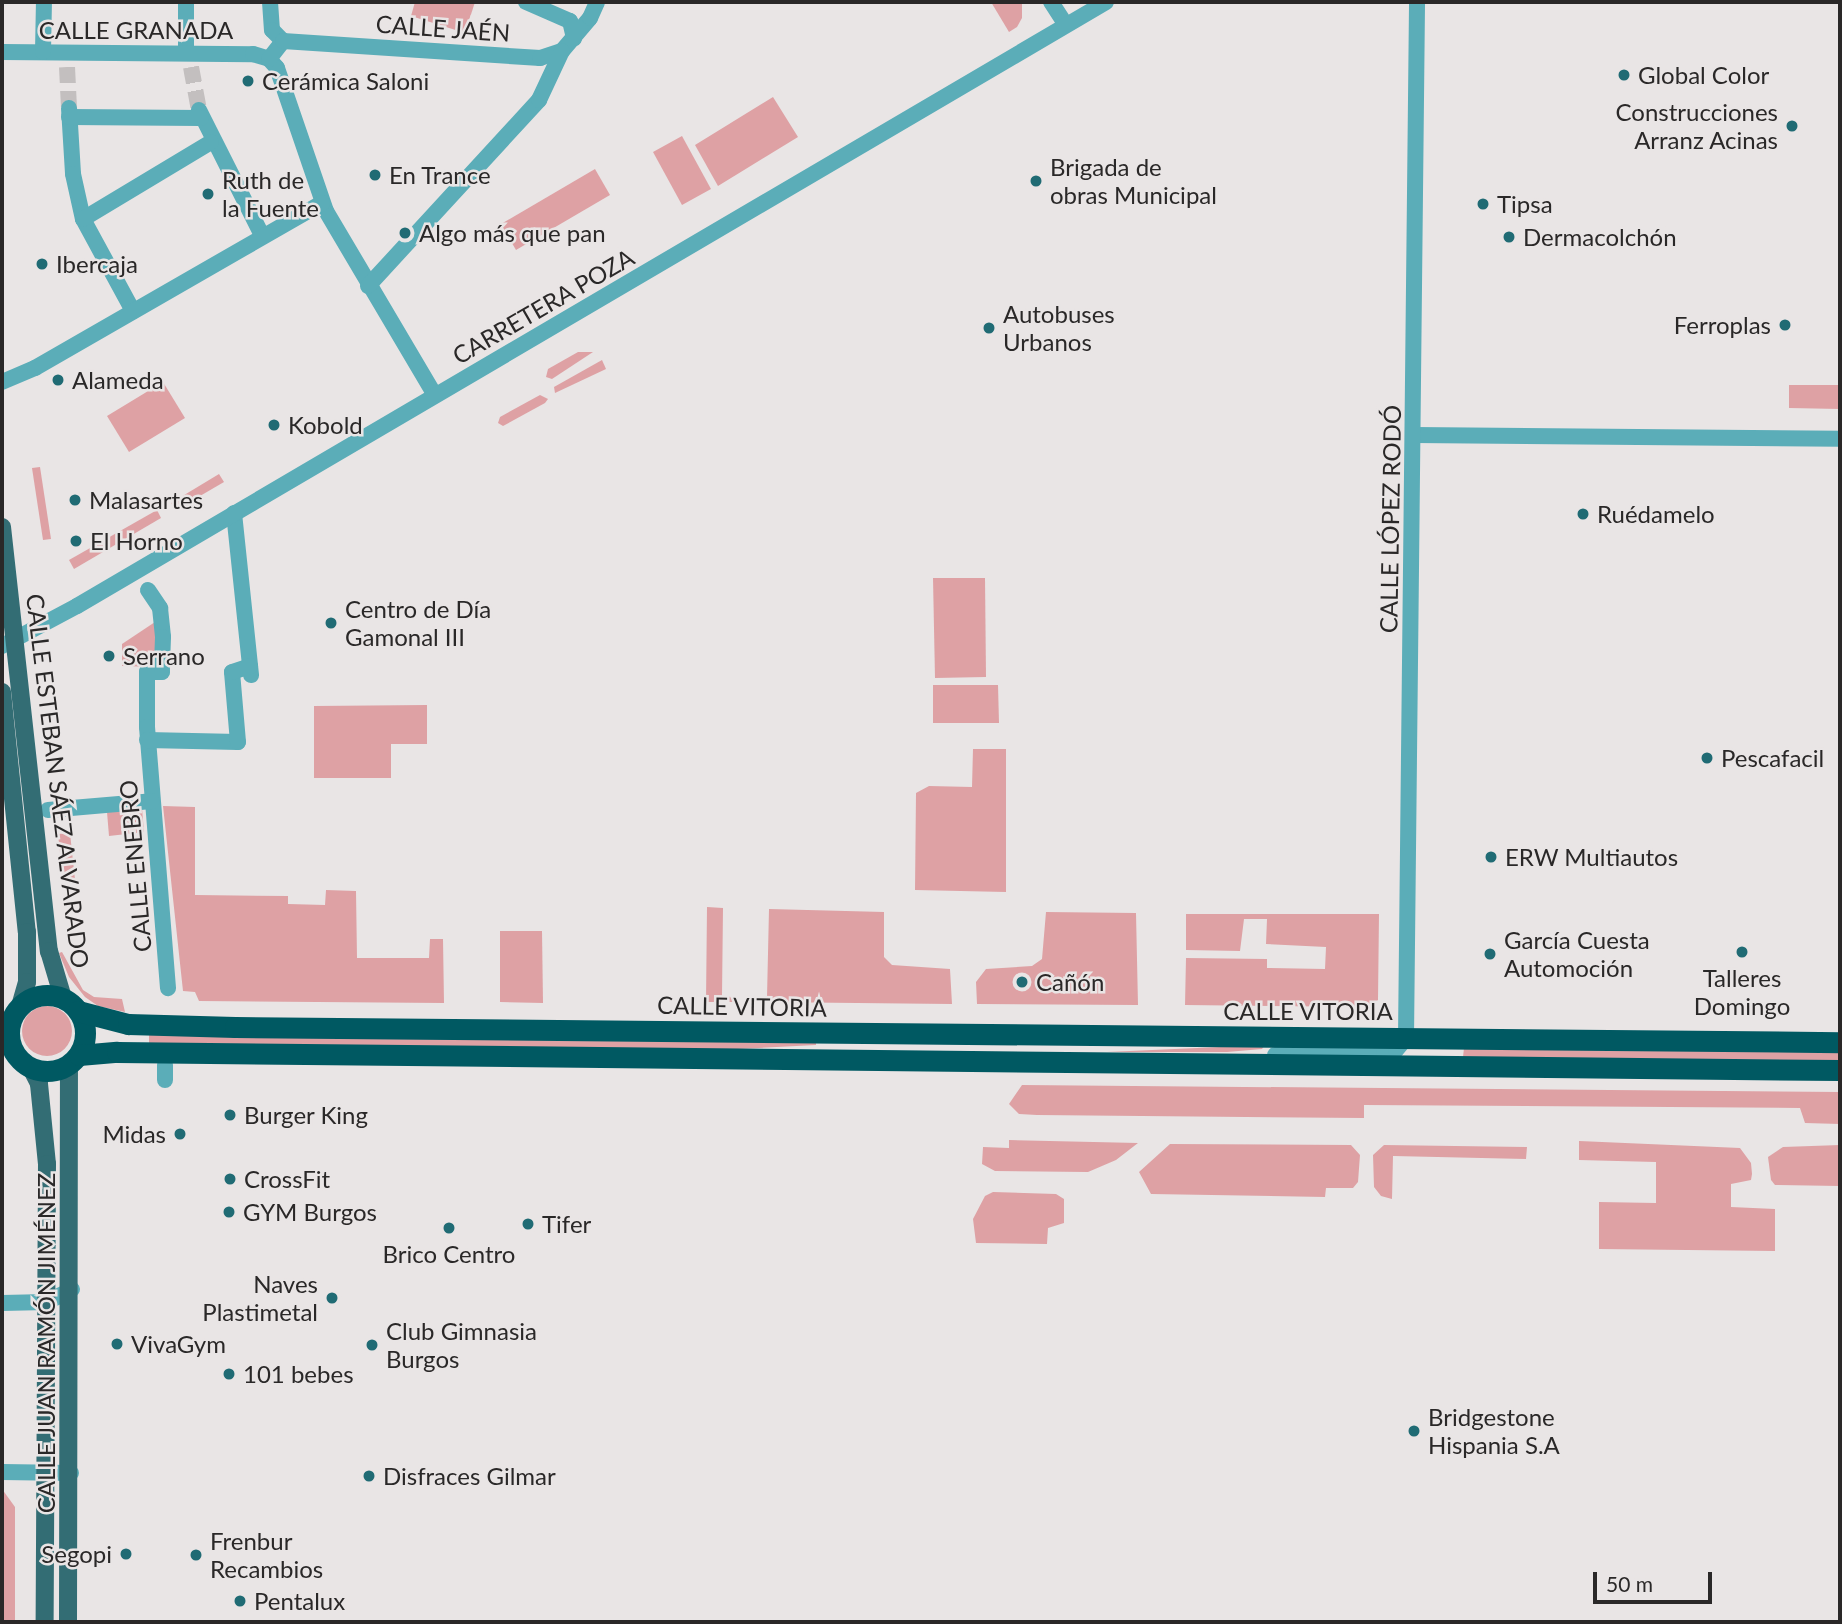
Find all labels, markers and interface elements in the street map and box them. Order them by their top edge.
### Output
street label: CALLE JAÉN [375,9,511,47]
street label: CALLE GRANADA [39,16,233,44]
place label: Global Color [1638,61,1769,89]
place label: Cerámica Saloni [262,67,429,95]
marker: Global Color [1616,67,1632,83]
marker: Cerámica Saloni [240,73,256,89]
place label: Construcciones Arranz Acinas [1616,98,1778,154]
marker: Construcciones Arranz Acinas [1784,118,1800,134]
place label: Brigada de obras Municipal [1050,153,1217,209]
place label: En Trance [389,161,491,189]
place label: Ruth de la Fuente [222,166,319,222]
marker: En Trance [367,167,383,183]
marker: Brigada de obras Municipal [1028,173,1044,189]
marker: Ruth de la Fuente [200,186,216,202]
place label: Tipsa [1497,190,1553,218]
marker: Tipsa [1475,196,1491,212]
place label: Algo más que pan [419,219,606,247]
place label: Dermacolchón [1523,223,1677,251]
marker: Algo más que pan [397,225,413,241]
marker: Dermacolchón [1501,229,1517,245]
street label: CARRETERA POZA [447,242,639,370]
place label: Ibercaja [56,250,138,278]
marker: Ibercaja [34,256,50,272]
place label: Autobuses Urbanos [1003,300,1115,356]
place label: Ferroplas [1674,311,1771,339]
marker: Ferroplas [1777,317,1793,333]
marker: Autobuses Urbanos [981,320,997,336]
place label: Alameda [72,366,164,394]
marker: Alameda [50,372,66,388]
street label: CALLE LÓPEZ RODÓ [1374,405,1406,633]
place label: Kobold [288,411,363,439]
marker: Kobold [266,417,282,433]
place label: Malasartes [89,486,203,514]
marker: Malasartes [67,492,83,508]
place label: Ruédamelo [1597,500,1715,528]
marker: Ruédamelo [1575,506,1591,522]
place label: El Horno [90,527,183,555]
marker: El Horno [68,533,84,549]
street label: CALLE ESTEBAN SÁEZ ALVARADO [21,592,95,970]
place label: Centro de Día Gamonal III [345,595,491,651]
marker: Centro de Día Gamonal III [323,615,339,631]
place label: Serrano [123,642,205,670]
marker: Serrano [101,648,117,664]
place label: Pescafacil [1721,744,1824,772]
marker: Pescafacil [1699,750,1715,766]
street label: CALLE ENEBRO [113,779,157,953]
place label: ERW Multiautos [1505,843,1678,871]
marker: ERW Multiautos [1483,849,1499,865]
place label: García Cuesta Automoción [1504,926,1650,982]
marker: Talleres Domingo [1734,944,1750,960]
marker: García Cuesta Automoción [1482,946,1498,962]
place label: Talleres Domingo [1694,964,1790,1020]
place label: Cañón [1036,968,1104,996]
marker: Cañón [1014,974,1030,990]
street label: CALLE VITORIA [657,990,827,1022]
street label: CALLE VITORIA [1223,997,1393,1025]
place label: Burger King [244,1101,368,1129]
marker: Burger King [222,1107,238,1123]
place label: Midas [102,1120,166,1148]
marker: Midas [172,1126,188,1142]
place label: CrossFit [244,1165,330,1193]
marker: CrossFit [222,1171,238,1187]
street label: CALLE JUAN RAMÓN JIMÉNEZ [32,1172,60,1514]
place label: GYM Burgos [243,1198,377,1226]
marker: GYM Burgos [221,1204,237,1220]
place label: Tifer [542,1210,591,1238]
marker: Tifer [520,1216,536,1232]
marker: Brico Centro [441,1220,457,1236]
place label: Brico Centro [383,1240,515,1268]
place label: Naves Plastimetal [202,1270,318,1326]
marker: Naves Plastimetal [324,1290,340,1306]
place label: Club Gimnasia Burgos [386,1317,537,1373]
place label: VivaGym [131,1330,226,1358]
marker: VivaGym [109,1336,125,1352]
marker: Club Gimnasia Burgos [364,1337,380,1353]
place label: 101 bebes [243,1360,354,1388]
marker: 101 bebes [221,1366,237,1382]
place label: Bridgestone Hispania S.A [1428,1403,1560,1459]
marker: Bridgestone Hispania S.A [1406,1423,1422,1439]
place label: Disfraces Gilmar [383,1462,556,1490]
marker: Disfraces Gilmar [361,1468,377,1484]
place label: Frenbur Recambios [210,1527,323,1583]
place label: Segopi [41,1540,112,1568]
marker: Segopi [118,1546,134,1562]
marker: Frenbur Recambios [188,1547,204,1563]
scale bar [1597,1558,1716,1602]
text: 50 m [1606,1571,1653,1596]
place label: Pentalux [254,1587,345,1615]
marker: Pentalux [232,1593,248,1609]

